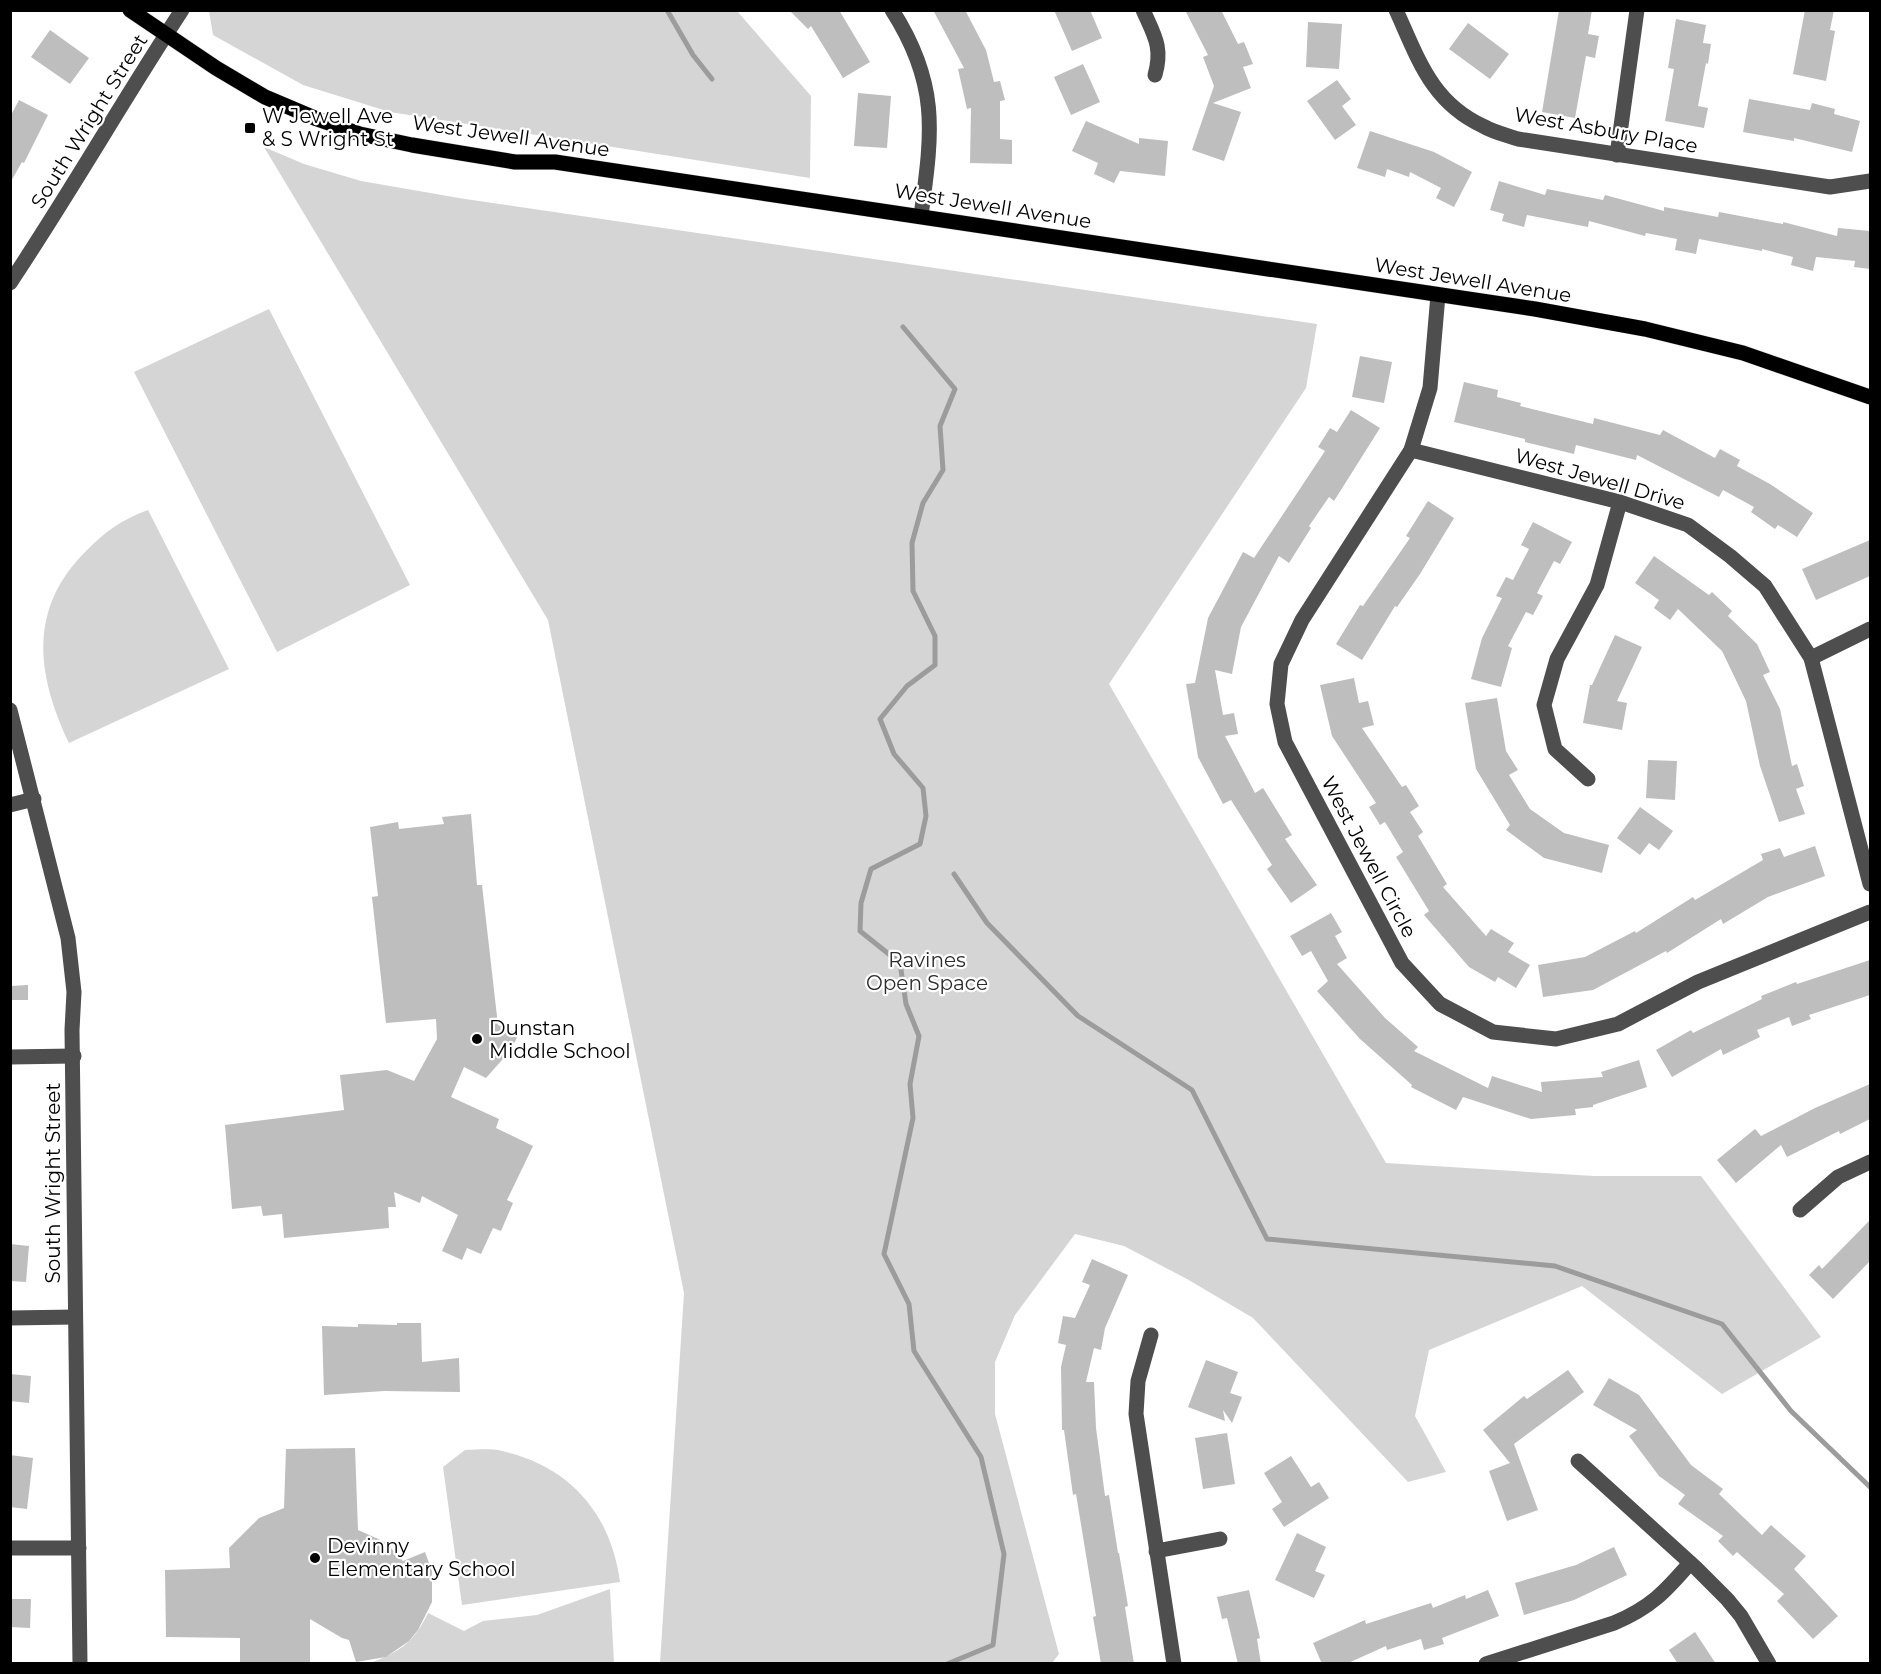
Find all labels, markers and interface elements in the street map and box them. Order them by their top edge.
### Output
street label: South Wright Street [26,29,152,213]
street label: West Asbury Place [1512,102,1700,158]
place label: W Jewell Ave & S Wright St [262,104,394,151]
street label: West Jewell Avenue [411,110,611,162]
marker: W Jewell Ave & S Wright St [243,121,257,135]
street label: West Jewell Avenue [893,179,1093,233]
street label: West Jewell Avenue [1373,253,1573,307]
street label: West Jewell Drive [1512,443,1688,515]
street label: West Jewell Circle [1316,772,1422,942]
park label: Ravines Open Space [866,948,988,995]
place label: Dunstan Middle School [489,1016,631,1063]
marker: Dunstan Middle School [470,1032,484,1046]
street label: South Wright Street [41,1083,65,1283]
place label: Devinny Elementary School [327,1534,516,1581]
marker: Devinny Elementary School [308,1551,322,1565]

